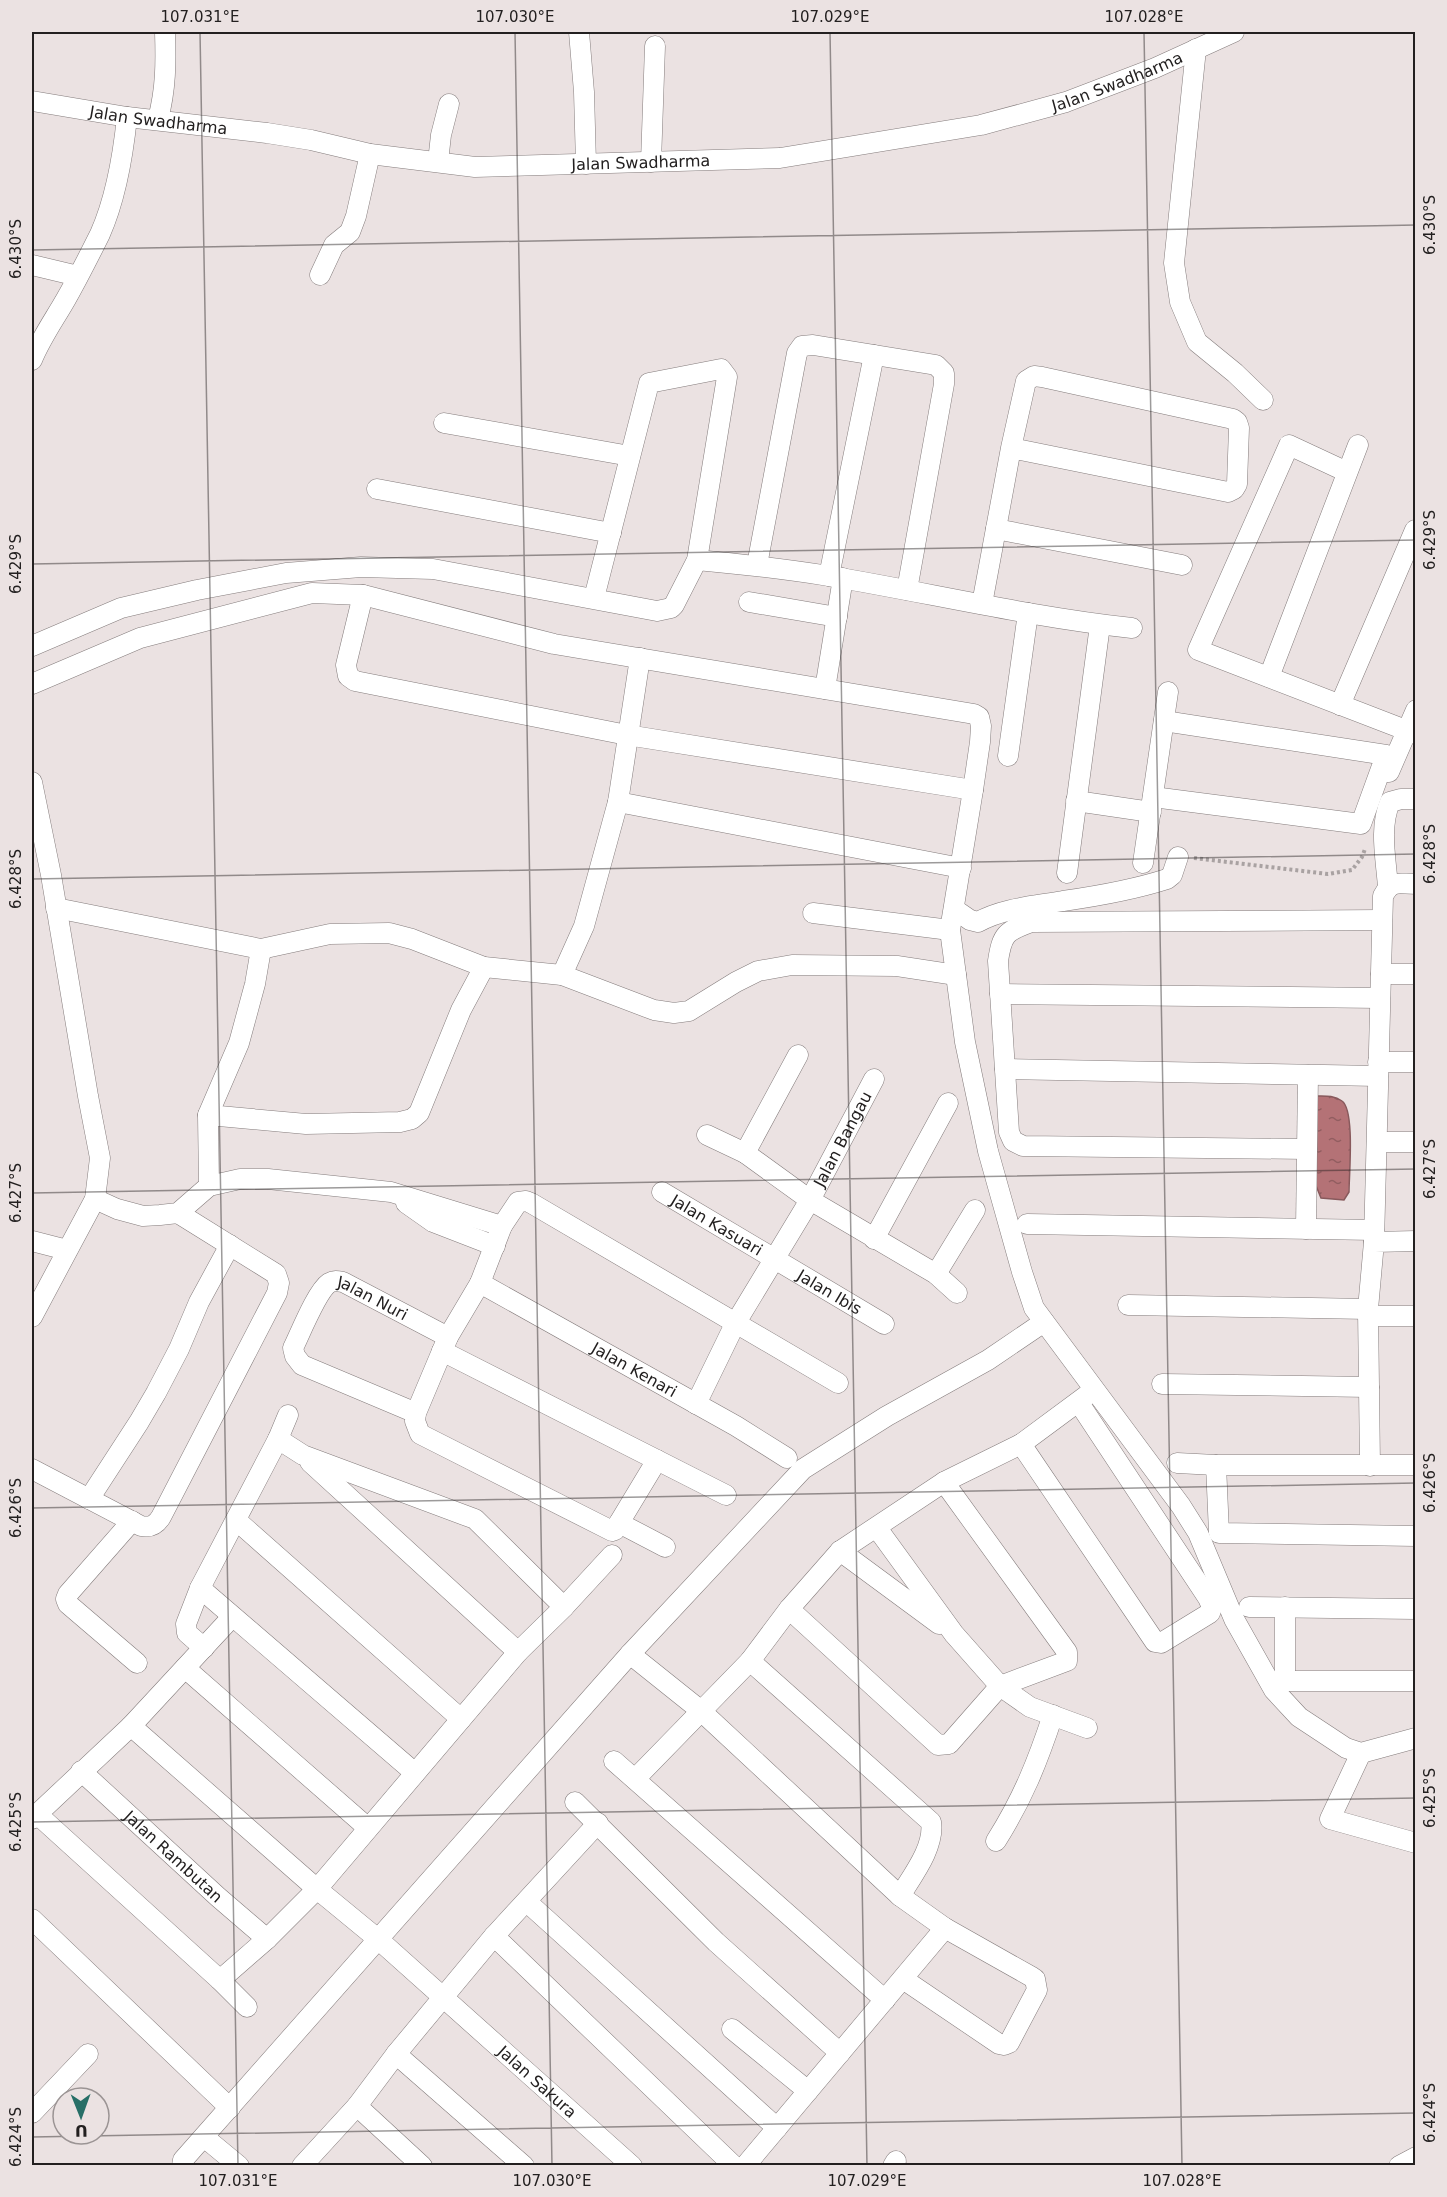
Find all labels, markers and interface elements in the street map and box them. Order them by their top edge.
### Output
text: 107.031°E [160,8,240,26]
text: 107.030°E [475,8,555,26]
text: 107.029°E [790,8,870,26]
text: 107.028°E [1104,8,1184,26]
street label: Jalan Swadharma [1048,47,1185,115]
street label: Jalan Swadharma [87,101,229,138]
street label: Jalan Swadharma [570,151,710,174]
text: 6.430°S [1421,195,1439,255]
text: 6.430°S [7,219,25,279]
text: 6.429°S [1421,510,1439,570]
text: 6.429°S [7,534,25,594]
text: 6.428°S [1421,824,1439,884]
text: 6.428°S [7,849,25,909]
street label: Jalan Bangau [809,1088,875,1191]
text: 6.427°S [1421,1139,1439,1199]
text: 6.427°S [7,1163,25,1223]
street label: Jalan Kasuari [667,1190,766,1259]
street label: Jalan Ibis [793,1265,865,1318]
street label: Jalan Nuri [335,1271,411,1324]
street label: Jalan Kenari [588,1337,680,1401]
text: 6.426°S [1421,1453,1439,1513]
text: 6.426°S [7,1478,25,1538]
text: 6.425°S [1421,1768,1439,1828]
text: 6.425°S [7,1792,25,1852]
street label: Jalan Rambutan [120,1806,227,1906]
street label: Jalan Sakura [493,2041,581,2122]
text: 6.424°S [1421,2083,1439,2143]
north arrow [51,2086,111,2146]
text: 6.424°S [7,2107,25,2167]
text: U [75,2121,88,2140]
text: 107.031°E [198,2172,278,2190]
text: 107.030°E [512,2172,592,2190]
text: 107.029°E [827,2172,907,2190]
text: 107.028°E [1142,2172,1222,2190]

